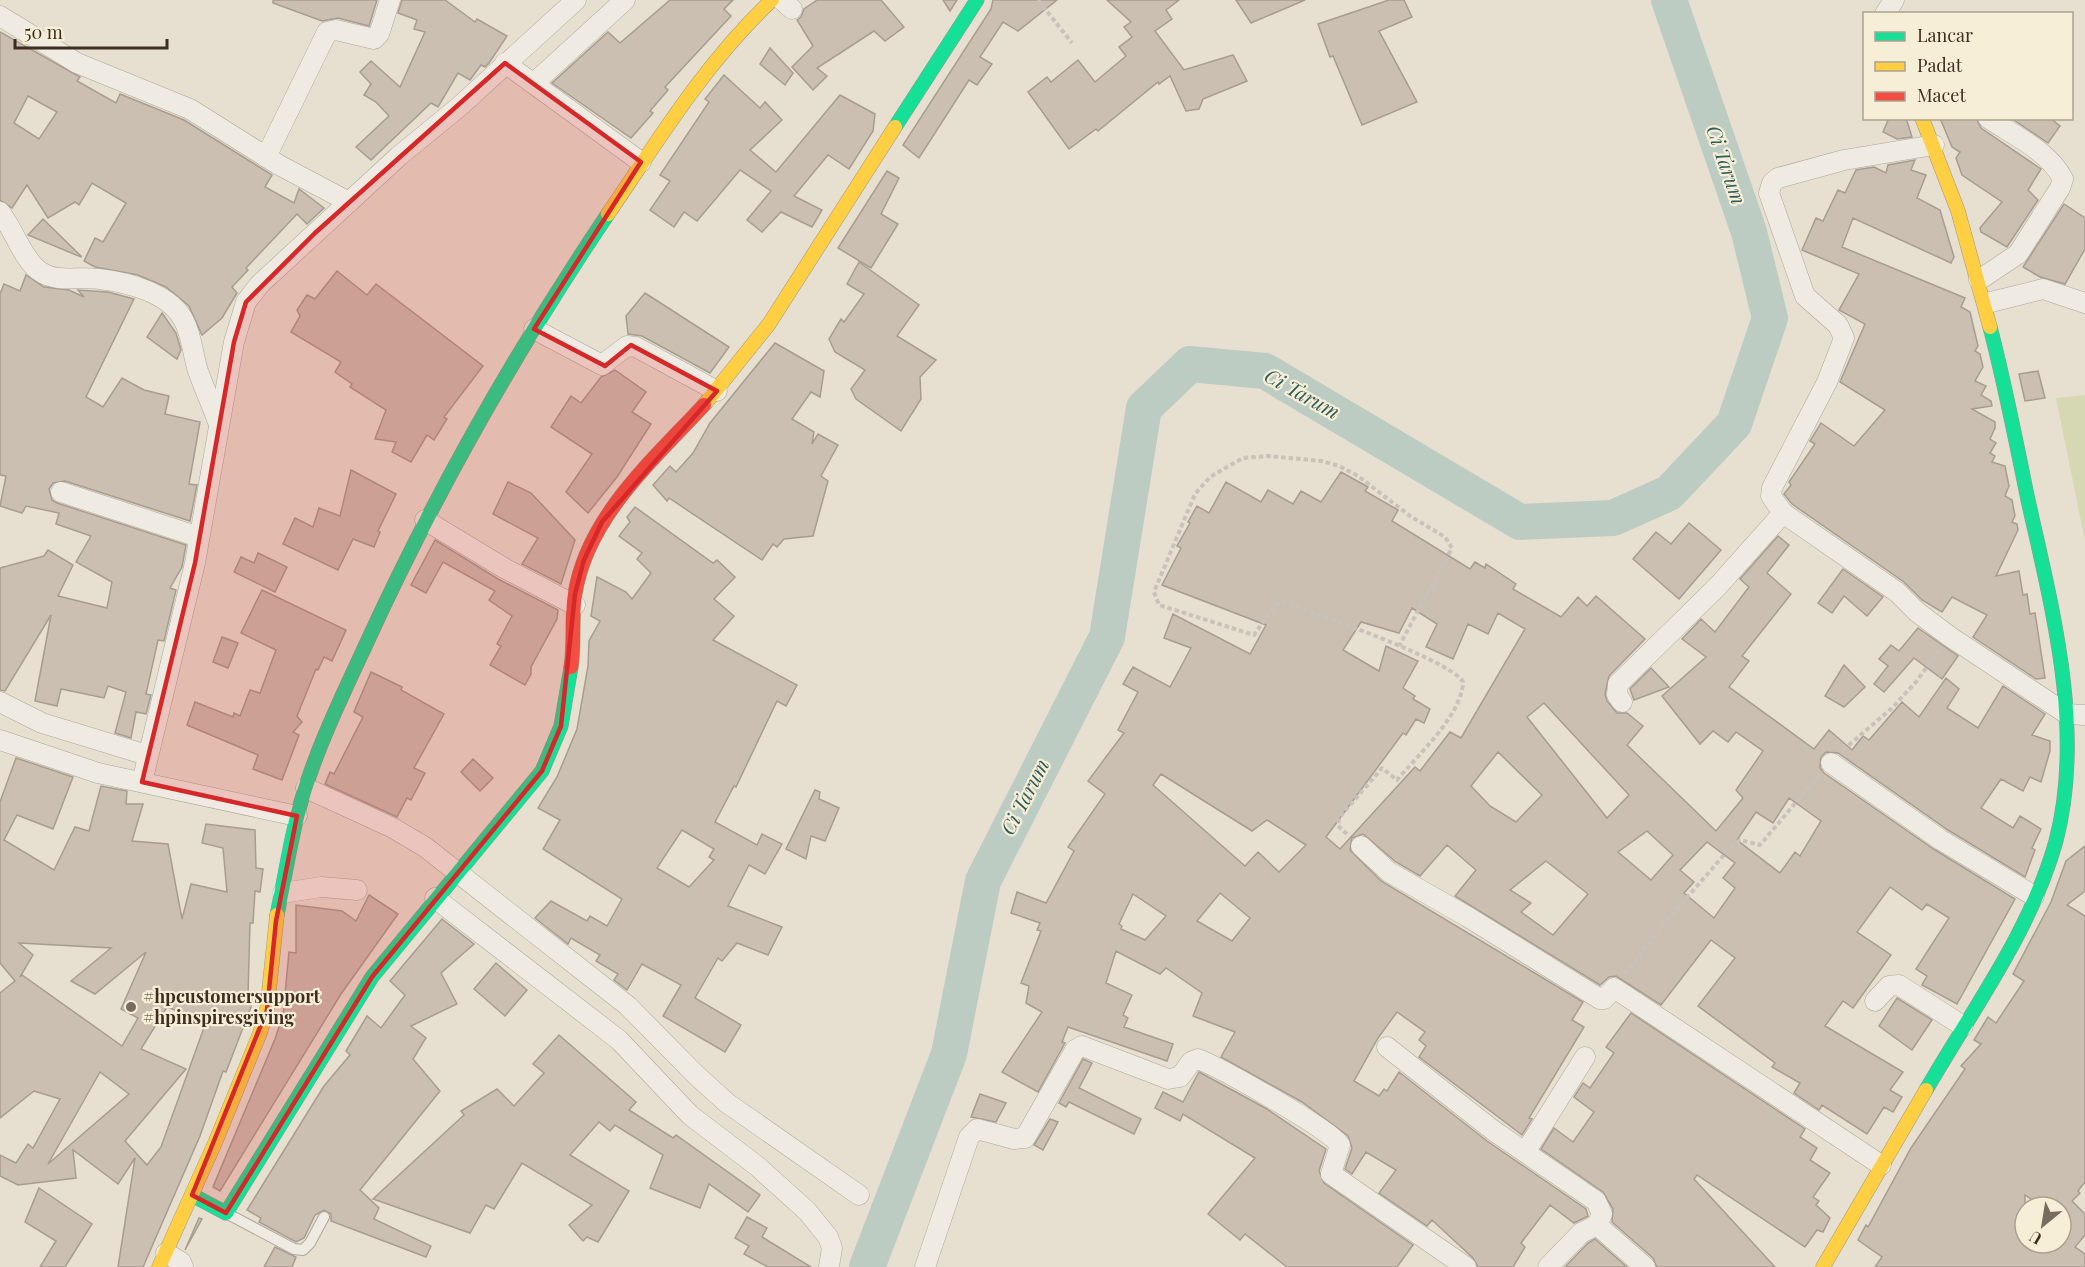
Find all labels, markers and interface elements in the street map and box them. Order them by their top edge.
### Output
scale bar [15,12,166,50]
legend [1863,12,2073,120]
text: 50 m [24,20,63,44]
text: Lancar [1917,23,1973,47]
text: Padat [1917,53,1963,77]
text: Macet [1917,83,1966,107]
water label: Ci Tarum [1701,121,1753,208]
water label: Ci Tarum [1260,361,1345,424]
water label: Ci Tarum [993,754,1054,839]
place label: #hpcustomersupport #hpinspiresgiving [143,984,321,1029]
marker: #hpcustomersupport #hpinspiresgiving [124,1000,138,1014]
north arrow [2013,1195,2073,1255]
text: U [2025,1227,2045,1250]

